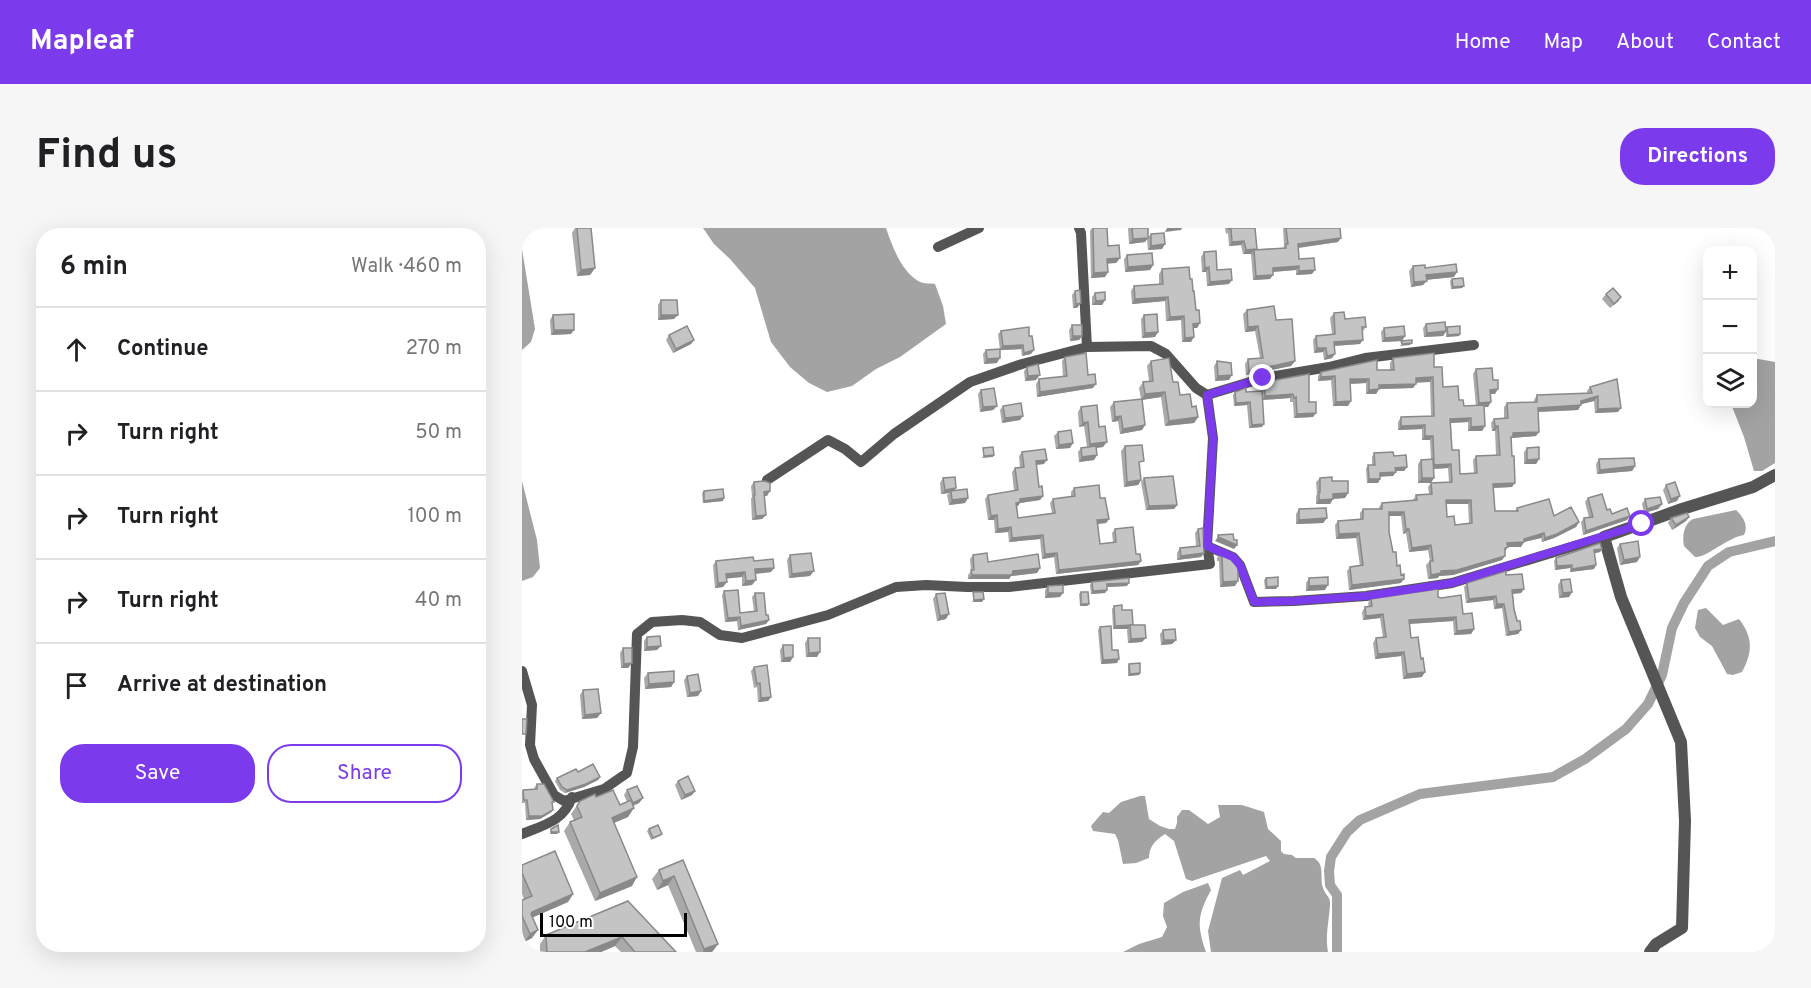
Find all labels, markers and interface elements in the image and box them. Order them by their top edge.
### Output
text: Mapleaf [30,24,134,60]
text: Home [1455,29,1511,56]
text: Map [1544,29,1583,56]
text: About [1616,29,1674,56]
text: Contact [1707,29,1781,56]
button: Directions [1620,128,1775,185]
text: Find us [36,130,177,183]
map controls [1703,246,1757,408]
button: + [1703,246,1757,300]
text: 6 min [60,251,128,284]
text: Walk · 460 m [351,254,462,280]
button: − [1703,300,1757,354]
icon: ahead [60,333,93,366]
text: Continue [117,336,208,363]
text: 270 m [406,336,462,362]
button: layers [1703,354,1757,408]
route end [1249,364,1275,390]
icon: right [60,417,93,450]
text: Turn right [117,420,219,447]
text: 50 m [415,420,462,446]
icon: right [60,501,93,534]
text: Turn right [117,504,219,531]
text: 100 m [407,504,462,530]
route start [1628,510,1654,536]
icon: right [60,585,93,618]
text: Turn right [117,588,219,615]
text: 40 m [415,588,462,614]
icon: arrive [60,669,93,702]
text: Arrive at destination [117,672,327,699]
button: Save [60,744,255,803]
button: Share [267,744,462,803]
scale bar [540,910,687,938]
text: 100 m [549,913,593,933]

